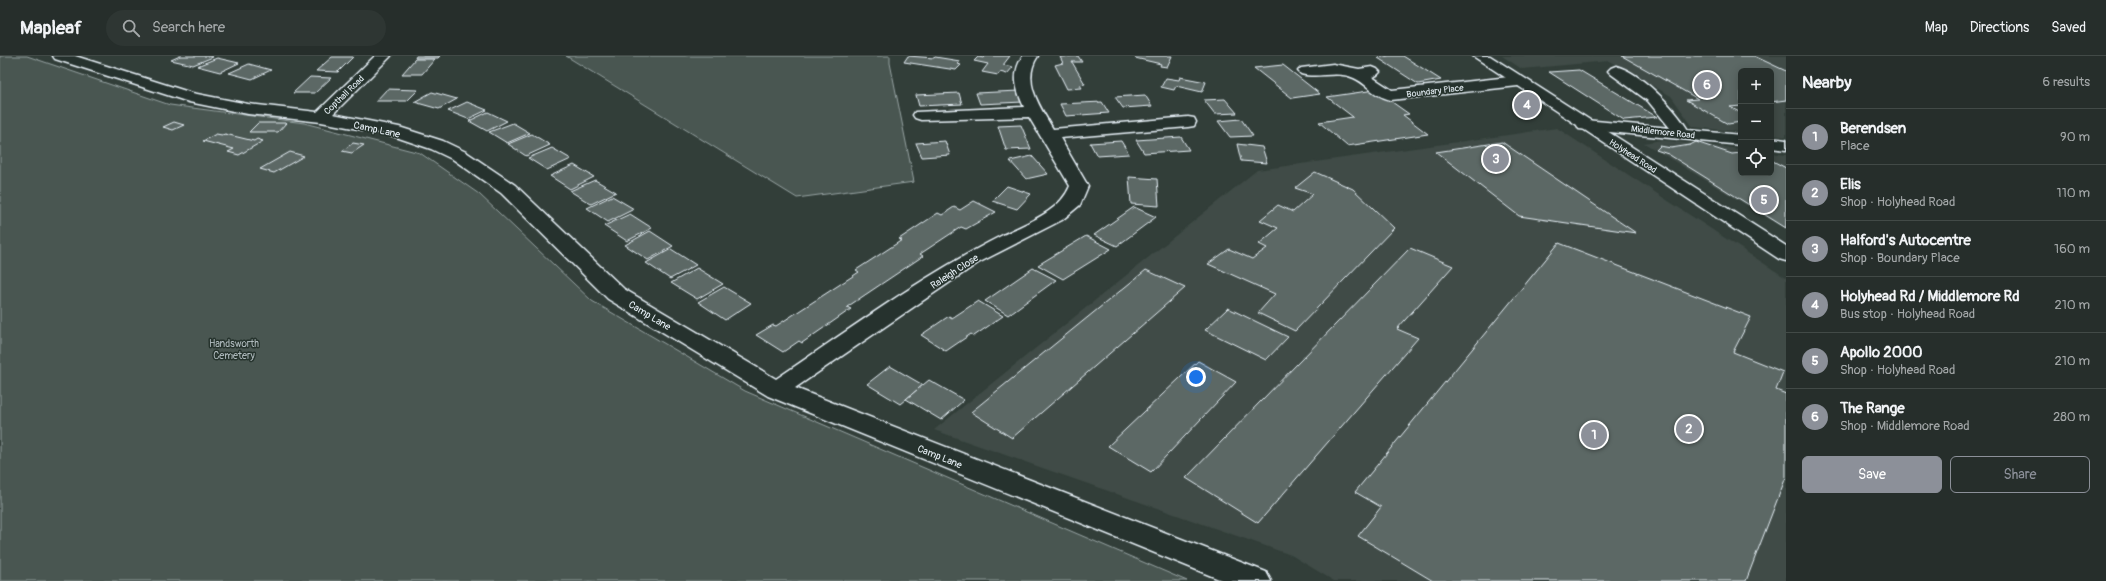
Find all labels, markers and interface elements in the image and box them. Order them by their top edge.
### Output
search box [106,10,386,46]
text: Mapleaf [20,16,82,40]
icon: search [120,17,142,39]
text: Search here [152,18,225,37]
text: Map [1925,19,1948,36]
text: Directions [1970,19,2029,36]
text: Saved [2051,19,2086,36]
map controls [1738,68,1774,176]
button: + [1738,68,1774,104]
pin: 6 [1694,70,1720,100]
text: Nearby [1802,72,1851,93]
street label: Copthall Road [322,73,367,117]
text: 6 results [2043,74,2090,90]
street label: Boundary Place [1406,82,1465,100]
pin: 4 [1514,90,1540,120]
button: − [1738,104,1774,140]
street label: Camp Lane [352,119,401,141]
text: Berendsen [1840,119,1906,138]
street label: Middlemore Road [1630,124,1695,141]
text: 1 [1812,129,1818,145]
text: 90 m [2060,129,2090,145]
street label: Holyhead Road [1607,137,1659,176]
text: Place [1840,138,1869,154]
button: locate [1738,140,1774,176]
pin: 3 [1483,144,1509,174]
text: Elis [1840,175,1861,194]
pin: 5 [1751,185,1777,215]
text: 2 [1811,185,1819,201]
text: 110 m [2057,185,2090,201]
text: Shop · Holyhead Road [1840,194,1955,210]
text: Halford's Autocentre [1840,231,1971,250]
text: 3 [1811,241,1819,257]
text: 160 m [2054,241,2090,257]
text: Shop · Boundary Place [1840,250,1960,266]
street label: Raleigh Close [928,252,981,292]
text: Holyhead Rd / Middlemore Rd [1840,287,2020,306]
text: 4 [1811,297,1819,313]
text: 210 m [2054,297,2090,313]
street label: Camp Lane [626,299,673,333]
text: Bus stop · Holyhead Road [1840,306,1975,322]
park label: Handsworth Cemetery [209,338,259,362]
text: Apollo 2000 [1840,343,1922,362]
text: 5 [1811,353,1819,369]
text: 210 m [2054,353,2090,369]
text: Shop · Holyhead Road [1840,362,1955,378]
your location [1186,367,1206,387]
text: The Range [1840,399,1905,418]
text: 6 [1811,409,1819,425]
text: 280 m [2053,409,2090,425]
pin: 2 [1676,414,1702,444]
text: Shop · Middlemore Road [1840,418,1970,434]
pin: 1 [1581,420,1607,450]
street label: Camp Lane [916,443,964,471]
button: Save [1802,456,1942,493]
button: Share [1950,456,2090,493]

